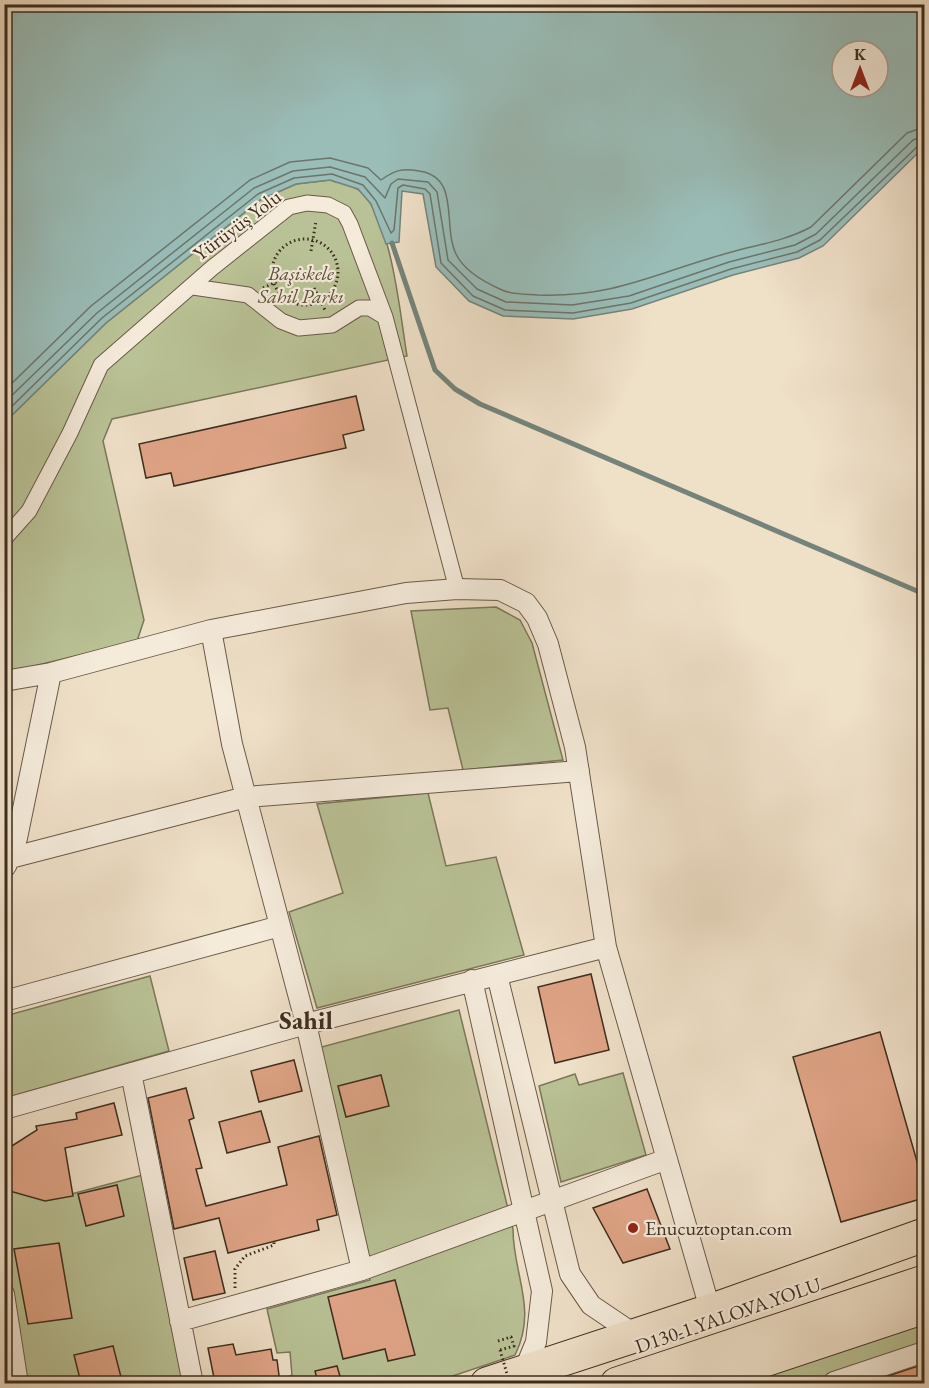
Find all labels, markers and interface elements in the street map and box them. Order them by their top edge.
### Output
north arrow [830,39,890,99]
text: K [854,44,867,65]
street label: Yürüyüş Yolu [188,183,287,267]
park label: Başiskele Sahil Parkı [257,260,344,309]
district label: Sahil [279,1003,333,1037]
place label: Enucuztoptan.com [645,1215,793,1241]
marker: Enucuztoptan.com [626,1221,640,1235]
street label: D130-1 YALOVA YOLU [632,1271,825,1359]

